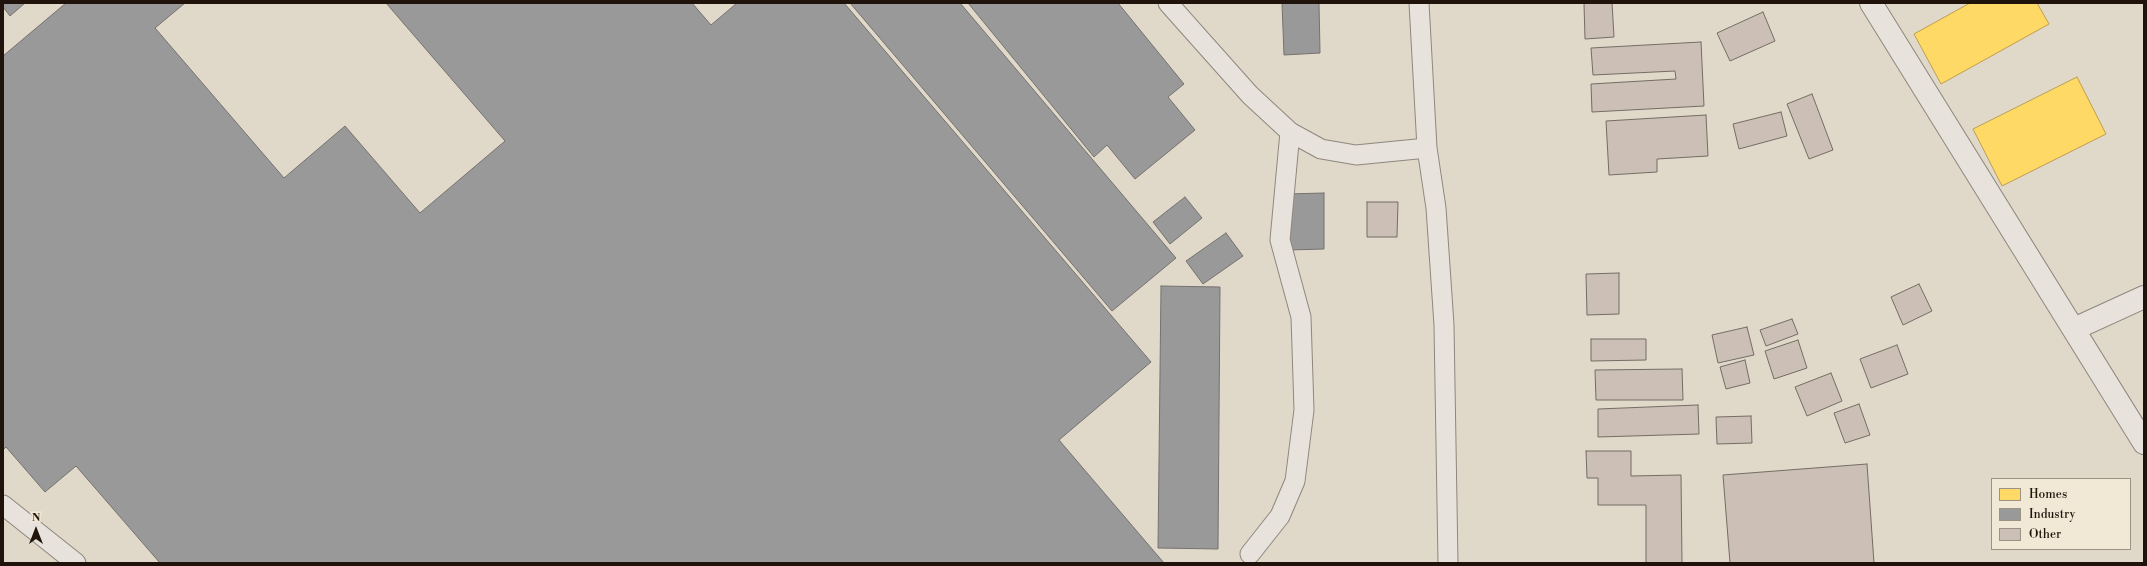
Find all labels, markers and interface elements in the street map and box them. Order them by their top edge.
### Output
legend [1991,478,2131,550]
text: Homes [2029,487,2067,502]
text: Industry [2029,507,2075,522]
north arrow [16,510,56,550]
text: N [32,511,40,525]
text: Other [2029,527,2061,542]

